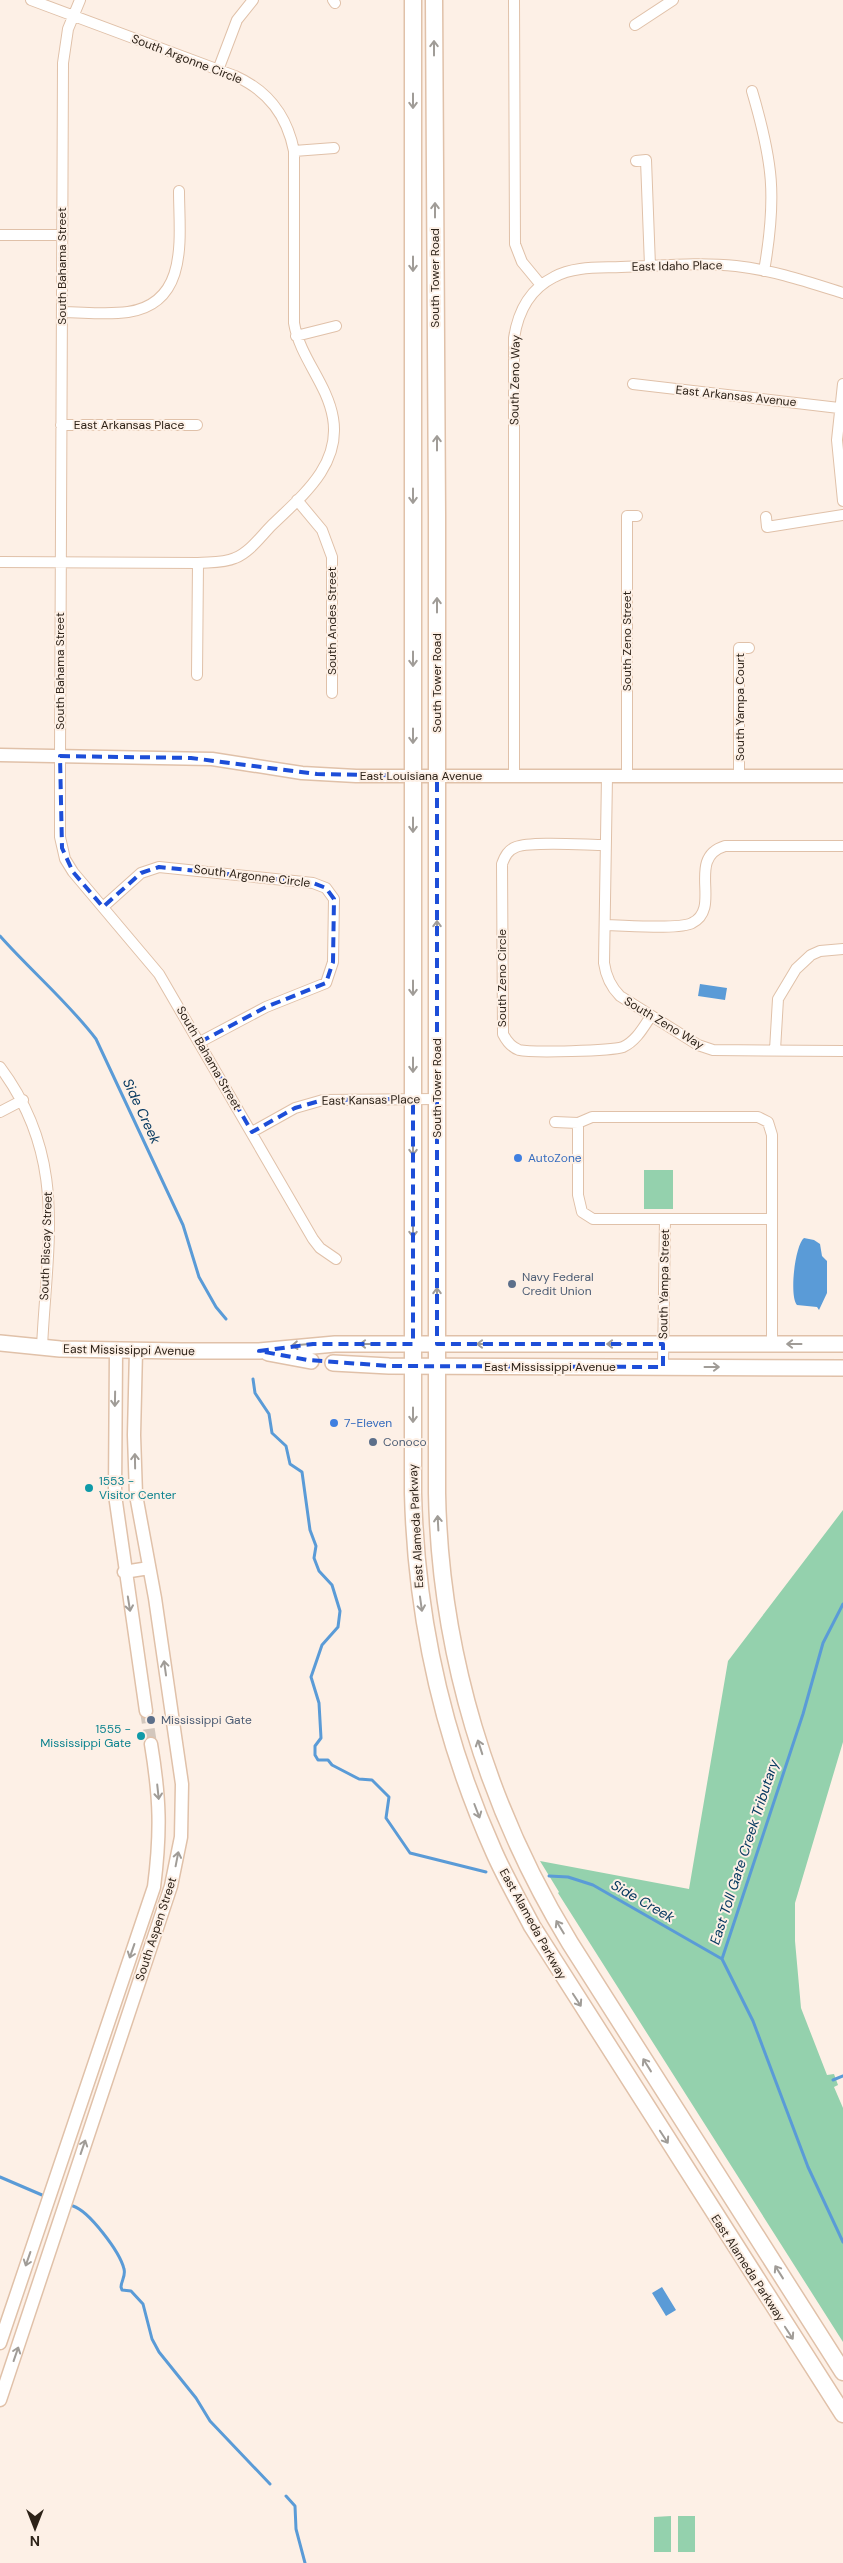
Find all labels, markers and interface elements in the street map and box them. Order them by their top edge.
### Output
street label: South Argonne Circle [129,30,245,88]
one-way arrow [429,40,439,56]
one-way arrow [408,92,418,109]
one-way arrow [430,202,440,218]
street label: South Bahama Street [54,207,70,325]
street label: South Tower Road [427,228,443,328]
one-way arrow [408,255,418,271]
street label: East Idaho Place [631,257,723,275]
street label: South Zeno Way [506,334,524,425]
street label: East Arkansas Avenue [675,382,797,410]
street label: East Arkansas Place [74,417,184,433]
one-way arrow [432,435,442,451]
one-way arrow [408,488,418,504]
street label: South Andes Street [324,567,340,675]
street label: South Zeno Street [619,591,635,691]
one-way arrow [432,597,442,614]
street label: South Bahama Street [52,612,68,730]
street label: South Tower Road [429,633,445,733]
one-way arrow [408,650,418,666]
street label: South Yampa Court [732,653,748,761]
one-way arrow [408,727,418,743]
street label: East Louisiana Avenue [360,768,483,784]
one-way arrow [408,816,418,833]
street label: South Argonne Circle [193,861,311,891]
one-way arrow [432,920,442,936]
street label: South Zeno Circle [494,929,510,1027]
one-way arrow [408,979,418,995]
street label: South Zeno Way [621,993,707,1053]
street label: South Bahama Street [173,1003,245,1113]
street label: South Tower Road [429,1038,445,1138]
one-way arrow [408,1056,418,1072]
water label: Side Creek [119,1075,165,1147]
street label: East Kansas Place [321,1091,421,1109]
one-way arrow [408,1140,418,1156]
place label: AutoZone [528,1150,582,1166]
marker: AutoZone [512,1152,524,1164]
street label: South Biscay Street [36,1191,56,1301]
one-way arrow [408,1222,418,1238]
street label: South Yampa Street [655,1228,673,1339]
place label: Navy Federal Credit Union [522,1269,594,1299]
marker: Navy Federal Credit Union [506,1278,518,1290]
one-way arrow [432,1288,442,1304]
one-way arrow [359,1339,375,1349]
one-way arrow [476,1339,492,1349]
one-way arrow [606,1339,622,1349]
one-way arrow [787,1339,803,1349]
street label: East Mississippi Avenue [63,1341,195,1359]
one-way arrow [292,1341,308,1350]
street label: East Mississippi Avenue [484,1359,616,1375]
one-way arrow [704,1362,720,1372]
one-way arrow [110,1390,120,1407]
one-way arrow [408,1406,418,1423]
place label: 7-Eleven [344,1415,392,1431]
marker: 7-Eleven [328,1417,340,1429]
place label: Conoco [383,1434,427,1450]
marker: Conoco [367,1436,379,1448]
one-way arrow [130,1454,139,1470]
street label: East Alameda Parkway [405,1463,427,1589]
place label: 1553 - Visitor Center [99,1473,177,1503]
marker: 1553 - Visitor Center [83,1482,95,1494]
one-way arrow [433,1515,442,1531]
one-way arrow [125,1595,135,1611]
one-way arrow [417,1595,427,1611]
one-way arrow [159,1660,169,1676]
place label: Mississippi Gate [161,1712,252,1728]
marker: Mississippi Gate [145,1714,157,1726]
place label: 1555 - Mississippi Gate [40,1721,131,1751]
marker: 1555 - Mississippi Gate [135,1730,147,1742]
one-way arrow [474,1740,484,1756]
water label: East Toll Gate Creek Tributary [706,1756,783,1947]
one-way arrow [153,1784,163,1800]
one-way arrow [473,1803,482,1818]
one-way arrow [172,1852,182,1868]
street label: East Alameda Parkway [496,1866,570,1983]
street label: South Aspen Street [132,1875,180,1983]
water label: Side Creek [608,1876,679,1927]
one-way arrow [555,1921,565,1935]
one-way arrow [127,1942,137,1958]
one-way arrow [572,1993,582,2007]
one-way arrow [642,2058,652,2072]
one-way arrow [660,2130,670,2144]
one-way arrow [79,2139,89,2155]
street label: East Alameda Parkway [707,2211,789,2325]
one-way arrow [23,2251,33,2267]
one-way arrow [774,2265,784,2279]
one-way arrow [784,2326,795,2340]
one-way arrow [11,2346,21,2362]
north arrow [10,2503,60,2553]
text: N [30,2532,40,2550]

